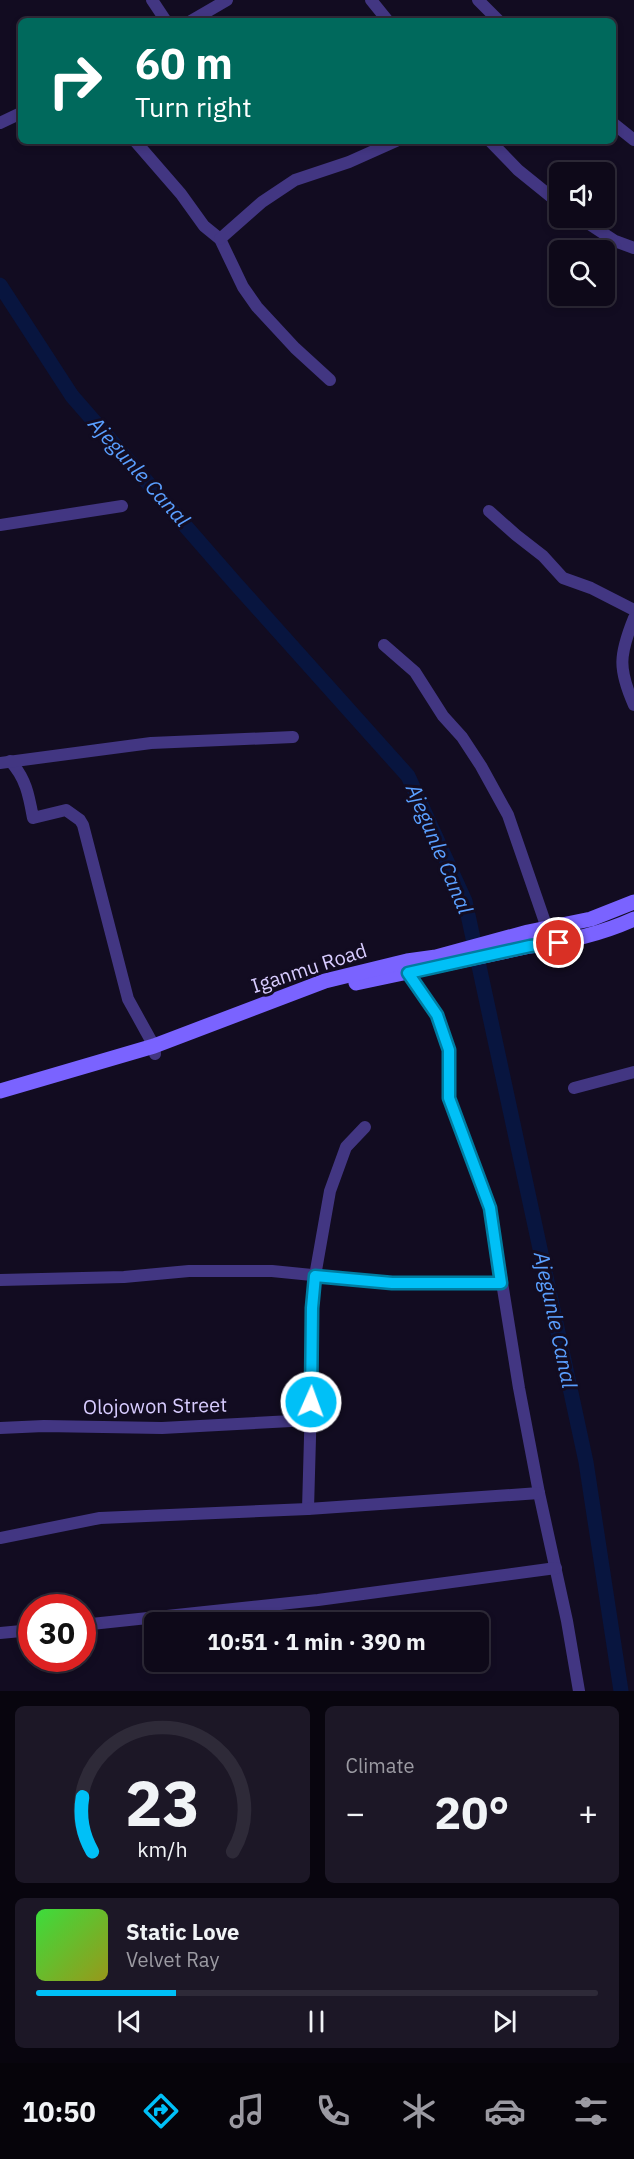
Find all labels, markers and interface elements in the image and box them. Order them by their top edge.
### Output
text: 60 m [135,36,233,91]
icon: right [36,42,114,120]
text: Turn right [135,89,252,124]
map controls [549,162,615,306]
button: sound [549,162,615,228]
button: search [549,240,615,306]
water label: Ajegunle Canal [82,410,197,533]
water label: Ajegunle Canal [399,778,480,918]
pin [533,917,584,968]
icon: arrive [542,926,575,959]
street label: Iganmu Road [248,936,370,999]
water label: Ajegunle Canal [528,1248,584,1391]
position arrow [279,1370,343,1434]
street label: Olojowon Street [83,1391,227,1420]
speed limit sign: 30 [18,1594,96,1672]
text: 10:51 · 1 min · 390 m [207,1627,426,1656]
text: Climate [346,1752,414,1779]
text: 23 [125,1762,200,1843]
text: 20° [434,1783,509,1841]
text: − [346,1791,365,1834]
text: + [578,1791,598,1834]
text: km/h [137,1835,187,1863]
text: Static Love [126,1917,239,1946]
text: Velvet Ray [126,1946,219,1973]
icon: previous [113,2005,146,2038]
icon: pause [300,2005,333,2038]
icon: next [488,2005,521,2038]
icon: directions [140,2090,182,2132]
icon: music [226,2090,268,2132]
icon: phone [312,2090,354,2132]
icon: climate [398,2090,440,2132]
icon: car [484,2090,526,2132]
icon: filters [570,2090,612,2132]
text: 10:50 [22,2094,96,2129]

